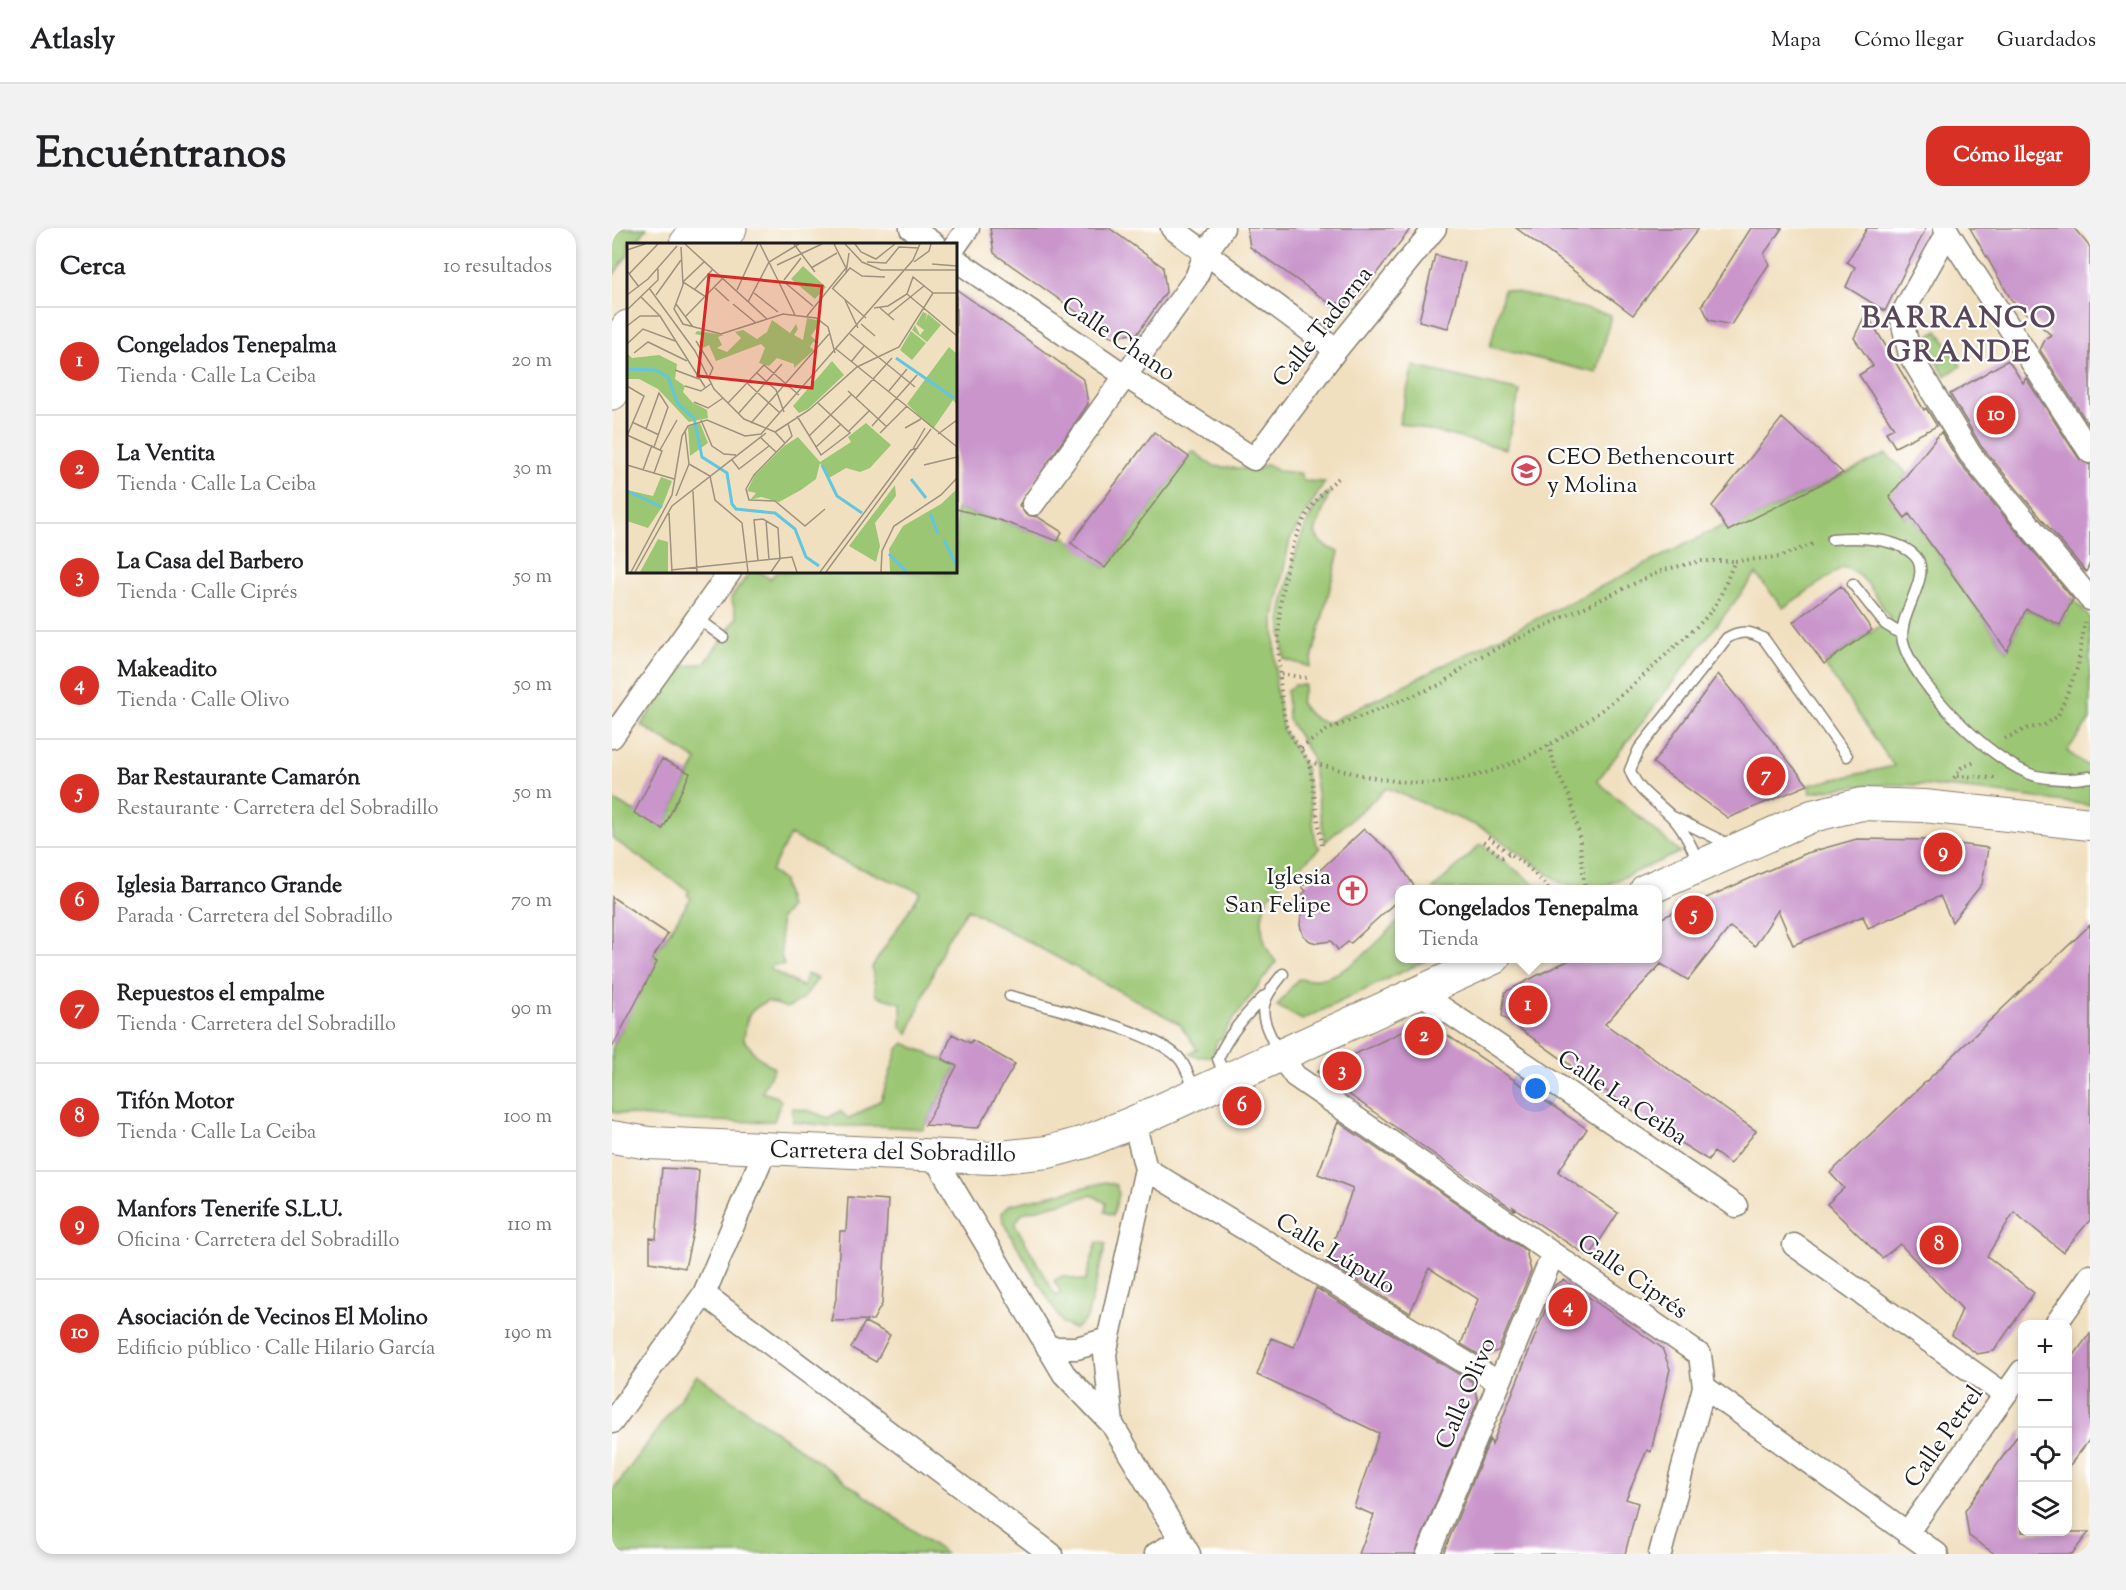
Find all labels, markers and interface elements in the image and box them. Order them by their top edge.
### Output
text: Atlasly [30,21,115,61]
text: Mapa [1771,26,1821,56]
text: Cómo llegar [1854,26,1964,56]
text: Guardados [1997,26,2096,56]
text: Encuéntranos [36,126,286,186]
button: Cómo llegar [1926,126,2090,186]
inset map [627,243,957,573]
text: Cerca [60,249,126,286]
text: 10 resultados [443,253,552,282]
street label: Calle Tadorna [1265,259,1382,395]
street label: Calle Chano [1054,289,1182,390]
district label: BARRANCO GRANDE [1861,298,2057,375]
text: Congelados Tenepalma [117,331,337,363]
text: 1 [76,347,83,376]
text: 20 m [511,347,552,376]
text: Tienda · Calle La Ceiba [117,363,316,392]
pin: 10 [1976,392,2016,438]
text: La Ventita [117,439,215,471]
place label: CEO Bethencourt y Molina [1547,441,1735,503]
school or university icon: CEO Bethencourt y Molina [1510,454,1542,486]
text: 2 [75,455,84,484]
text: 30 m [513,455,552,484]
text: Tienda · Calle La Ceiba [117,471,316,500]
text: La Casa del Barbero [117,547,304,579]
text: 3 [75,563,84,592]
text: 50 m [514,563,552,592]
text: Tienda · Calle Ciprés [117,579,297,608]
text: Makeadito [117,655,217,687]
text: 4 [74,671,85,700]
text: 50 m [514,671,552,700]
text: Tienda · Calle Olivo [117,687,289,716]
pin: 7 [1746,754,1786,798]
text: Bar Restaurante Camarón [117,763,360,795]
text: 5 [76,779,83,808]
text: 50 m [514,779,552,808]
text: Restaurante · Carretera del Sobradillo [117,795,439,824]
pin: 9 [1924,830,1962,874]
place label: Iglesia San Felipe [1224,861,1331,923]
text: Iglesia Barranco Grande [117,871,342,903]
church icon: Iglesia San Felipe [1336,874,1368,906]
popup [1395,885,1662,963]
text: 6 [75,887,84,916]
text: 70 m [511,887,552,916]
pin: 5 [1674,892,1714,938]
text: Congelados Tenepalma [1419,894,1638,926]
text: Parada · Carretera del Sobradillo [117,903,393,932]
text: Tienda [1419,926,1479,955]
text: Repuestos el empalme [117,979,325,1011]
pin: 1 [1508,982,1548,1028]
text: 7 [74,995,85,1024]
text: 90 m [511,995,552,1024]
text: Tienda · Carretera del Sobradillo [117,1011,396,1040]
pin: 2 [1404,1014,1444,1058]
street label: Calle La Ceiba [1550,1042,1694,1155]
pin: 3 [1322,1048,1362,1094]
your location [1521,1074,1550,1103]
pin: 6 [1222,1084,1262,1128]
text: Tifón Motor [117,1087,234,1119]
text: 8 [75,1103,85,1132]
text: 100 m [503,1103,552,1132]
text: Tienda · Calle La Ceiba [117,1119,316,1148]
street label: Carretera del Sobradillo [770,1134,1016,1172]
text: Manfors Tenerife S.L.U. [117,1195,343,1227]
street label: Calle Lúpulo [1269,1205,1401,1304]
text: 9 [75,1211,84,1240]
text: 110 m [507,1211,552,1240]
pin: 8 [1920,1222,1958,1268]
text: Oficina · Carretera del Sobradillo [117,1227,399,1256]
street label: Calle Ciprés [1570,1227,1694,1328]
pin: 4 [1548,1284,1588,1330]
text: Asociación de Vecinos El Molino [117,1303,428,1335]
text: 10 [71,1319,88,1348]
text: 190 m [504,1319,552,1348]
map controls [2018,1320,2072,1536]
button: + [2018,1320,2072,1374]
street label: Calle Olivo [1428,1333,1506,1455]
text: Edificio público · Calle Hilario García [117,1335,435,1364]
button: − [2018,1374,2072,1428]
street label: Calle Petrel [1897,1379,1993,1495]
button: locate [2018,1428,2072,1482]
button: layers [2018,1482,2072,1536]

